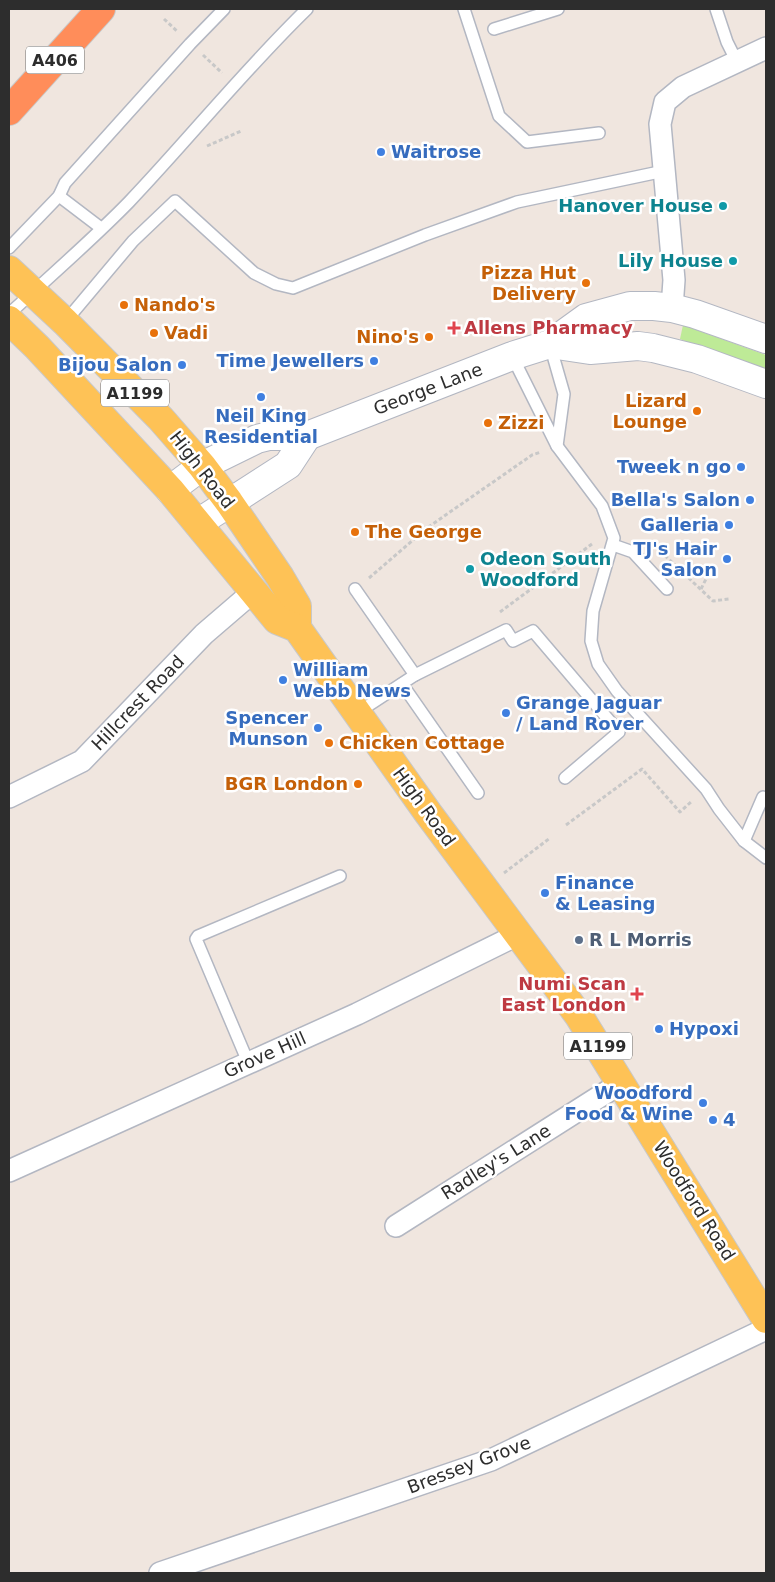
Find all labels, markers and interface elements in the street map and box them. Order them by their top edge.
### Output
road number: A406 [26,46,84,74]
place label: Waitrose [391,141,481,162]
marker: Waitrose [375,146,387,158]
place label: Hanover House [558,195,713,216]
marker: Hanover House [717,200,729,212]
place label: Lily House [618,250,723,271]
marker: Lily House [727,255,739,267]
place label: Pizza Hut Delivery [481,262,576,304]
marker: Pizza Hut Delivery [580,277,592,289]
place label: Nando's [134,294,216,315]
marker: Nando's [118,299,130,311]
place label: Allens Pharmacy [464,317,633,338]
place label: Vadi [164,322,208,343]
marker: Allens Pharmacy [448,322,460,334]
place label: Nino's [356,326,419,347]
marker: Vadi [148,327,160,339]
marker: Nino's [423,331,435,343]
place label: Time Jewellers [216,350,364,371]
place label: Bijou Salon [58,354,172,375]
marker: Time Jewellers [368,355,380,367]
street label: George Lane [370,358,485,419]
marker: Bijou Salon [176,359,188,371]
road number: A1199 [101,379,169,406]
place label: Lizard Lounge [612,390,687,432]
marker: Neil King Residential [255,391,267,403]
place label: Neil King Residential [204,405,318,447]
marker: Lizard Lounge [691,405,703,417]
place label: Zizzi [498,412,544,433]
marker: Zizzi [482,417,494,429]
street label: High Road [166,427,239,513]
place label: Tweek n go [617,456,731,477]
marker: Tweek n go [735,461,747,473]
place label: Bella's Salon [611,489,740,510]
marker: Bella's Salon [744,494,756,506]
place label: Galleria [640,514,719,535]
marker: Galleria [723,519,735,531]
place label: The George [365,521,482,542]
marker: The George [349,526,361,538]
place label: TJ's Hair Salon [633,538,717,580]
place label: Odeon South Woodford [480,548,611,590]
marker: TJ's Hair Salon [721,553,733,565]
marker: Odeon South Woodford [464,563,476,575]
street label: Hillcrest Road [87,651,188,754]
place label: William Webb News [293,659,411,701]
marker: William Webb News [277,674,289,686]
place label: Grange Jaguar / Land Rover [516,692,662,734]
place label: Spencer Munson [225,707,308,749]
marker: Grange Jaguar / Land Rover [500,707,512,719]
marker: Spencer Munson [312,722,324,734]
place label: Chicken Cottage [339,732,505,753]
marker: Chicken Cottage [323,737,335,749]
street label: High Road [389,763,460,850]
place label: BGR London [225,773,348,794]
marker: BGR London [352,778,364,790]
place label: Finance & Leasing [555,872,655,914]
marker: Finance & Leasing [539,887,551,899]
place label: R L Morris [589,929,692,950]
marker: R L Morris [573,934,585,946]
place label: Numi Scan East London [501,973,626,1015]
marker: Numi Scan East London [630,987,644,1001]
place label: Hypoxi [669,1018,739,1039]
marker: Hypoxi [653,1023,665,1035]
street label: Grove Hill [220,1027,309,1082]
road number: A1199 [564,1032,632,1060]
place label: Woodford Food & Wine [565,1082,693,1124]
marker: Woodford Food & Wine [697,1097,709,1109]
place label: 4 [723,1109,736,1130]
marker: 4 [707,1114,719,1126]
street label: Radley's Lane [437,1120,554,1204]
street label: Woodford Road [649,1137,740,1264]
street label: Bressey Grove [404,1431,533,1498]

